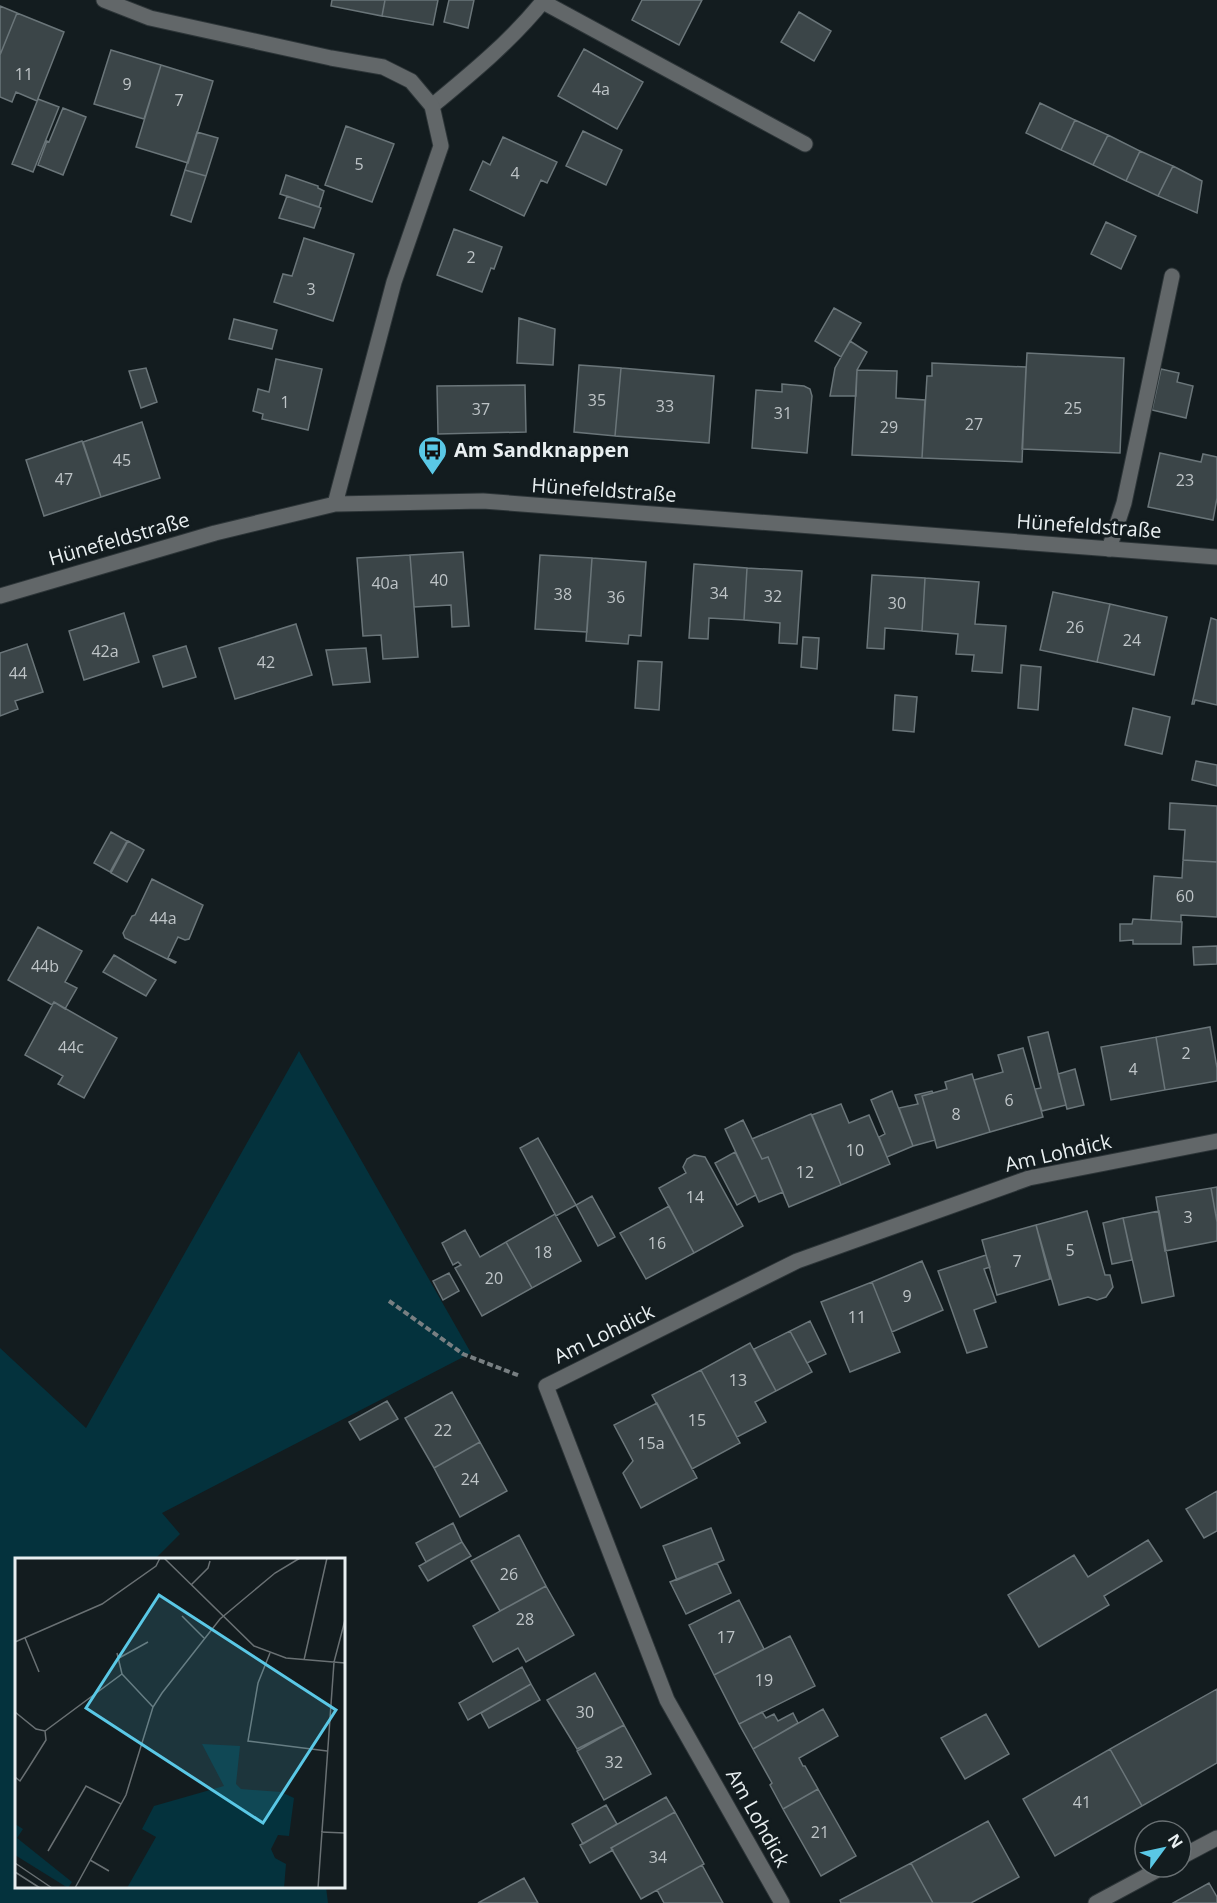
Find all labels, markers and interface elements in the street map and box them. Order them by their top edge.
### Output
house number: 11 [15,63,33,85]
house number: 9 [122,73,132,95]
house number: 4a [592,78,610,100]
house number: 7 [174,89,184,111]
house number: 5 [354,153,364,175]
house number: 4 [510,162,520,184]
house number: 2 [466,246,476,268]
house number: 3 [306,278,316,300]
house number: 35 [588,389,606,411]
house number: 1 [280,391,290,413]
house number: 33 [656,395,674,417]
house number: 25 [1064,397,1082,419]
house number: 37 [472,398,490,420]
house number: 31 [774,402,792,424]
house number: 27 [965,413,983,435]
house number: 29 [880,416,898,438]
bus stop icon: Am Sandknappen [417,434,449,476]
place label: Am Sandknappen [454,436,629,463]
house number: 45 [113,449,131,471]
house number: 47 [55,468,73,490]
house number: 23 [1176,469,1194,491]
street label: Hünefeldstraße [531,471,677,508]
street label: Hünefeldstraße [45,506,192,572]
street label: Hünefeldstraße [1016,507,1162,544]
house number: 40 [430,569,448,591]
house number: 40a [371,572,399,594]
house number: 34 [710,582,728,604]
house number: 38 [554,583,572,605]
house number: 32 [764,585,782,607]
house number: 36 [607,586,625,608]
house number: 30 [888,592,906,614]
house number: 26 [1066,616,1084,638]
house number: 24 [1123,629,1141,651]
house number: 42a [91,640,119,662]
house number: 42 [257,651,275,673]
house number: 44 [9,662,27,684]
house number: 60 [1176,885,1194,907]
house number: 44a [149,907,177,929]
house number: 44b [31,955,59,977]
house number: 44c [58,1036,84,1058]
house number: 2 [1181,1042,1191,1064]
house number: 4 [1128,1058,1138,1080]
house number: 6 [1004,1089,1014,1111]
house number: 8 [951,1103,961,1125]
street label: Am Lohdick [1002,1127,1114,1178]
house number: 10 [846,1139,864,1161]
house number: 12 [796,1161,814,1183]
house number: 14 [686,1186,704,1208]
house number: 3 [1183,1206,1193,1228]
house number: 16 [648,1232,666,1254]
house number: 5 [1065,1239,1075,1261]
house number: 18 [534,1241,552,1263]
house number: 7 [1012,1250,1022,1272]
house number: 20 [485,1267,503,1289]
house number: 9 [902,1285,912,1307]
street label: Am Lohdick [549,1297,659,1369]
house number: 11 [848,1306,866,1328]
house number: 13 [729,1369,747,1391]
house number: 15 [688,1409,706,1431]
house number: 22 [434,1419,452,1441]
house number: 15a [637,1432,665,1454]
house number: 24 [461,1468,479,1490]
inset map [15,1558,345,1888]
house number: 26 [500,1563,518,1585]
house number: 28 [516,1608,534,1630]
house number: 17 [717,1626,735,1648]
house number: 19 [755,1669,773,1691]
house number: 30 [576,1701,594,1723]
house number: 32 [605,1751,623,1773]
street label: Am Lohdick [720,1764,797,1872]
house number: 41 [1073,1791,1091,1813]
north arrow [1133,1819,1193,1879]
house number: 21 [811,1821,829,1843]
text: N [1163,1829,1188,1852]
house number: 34 [649,1846,667,1868]

